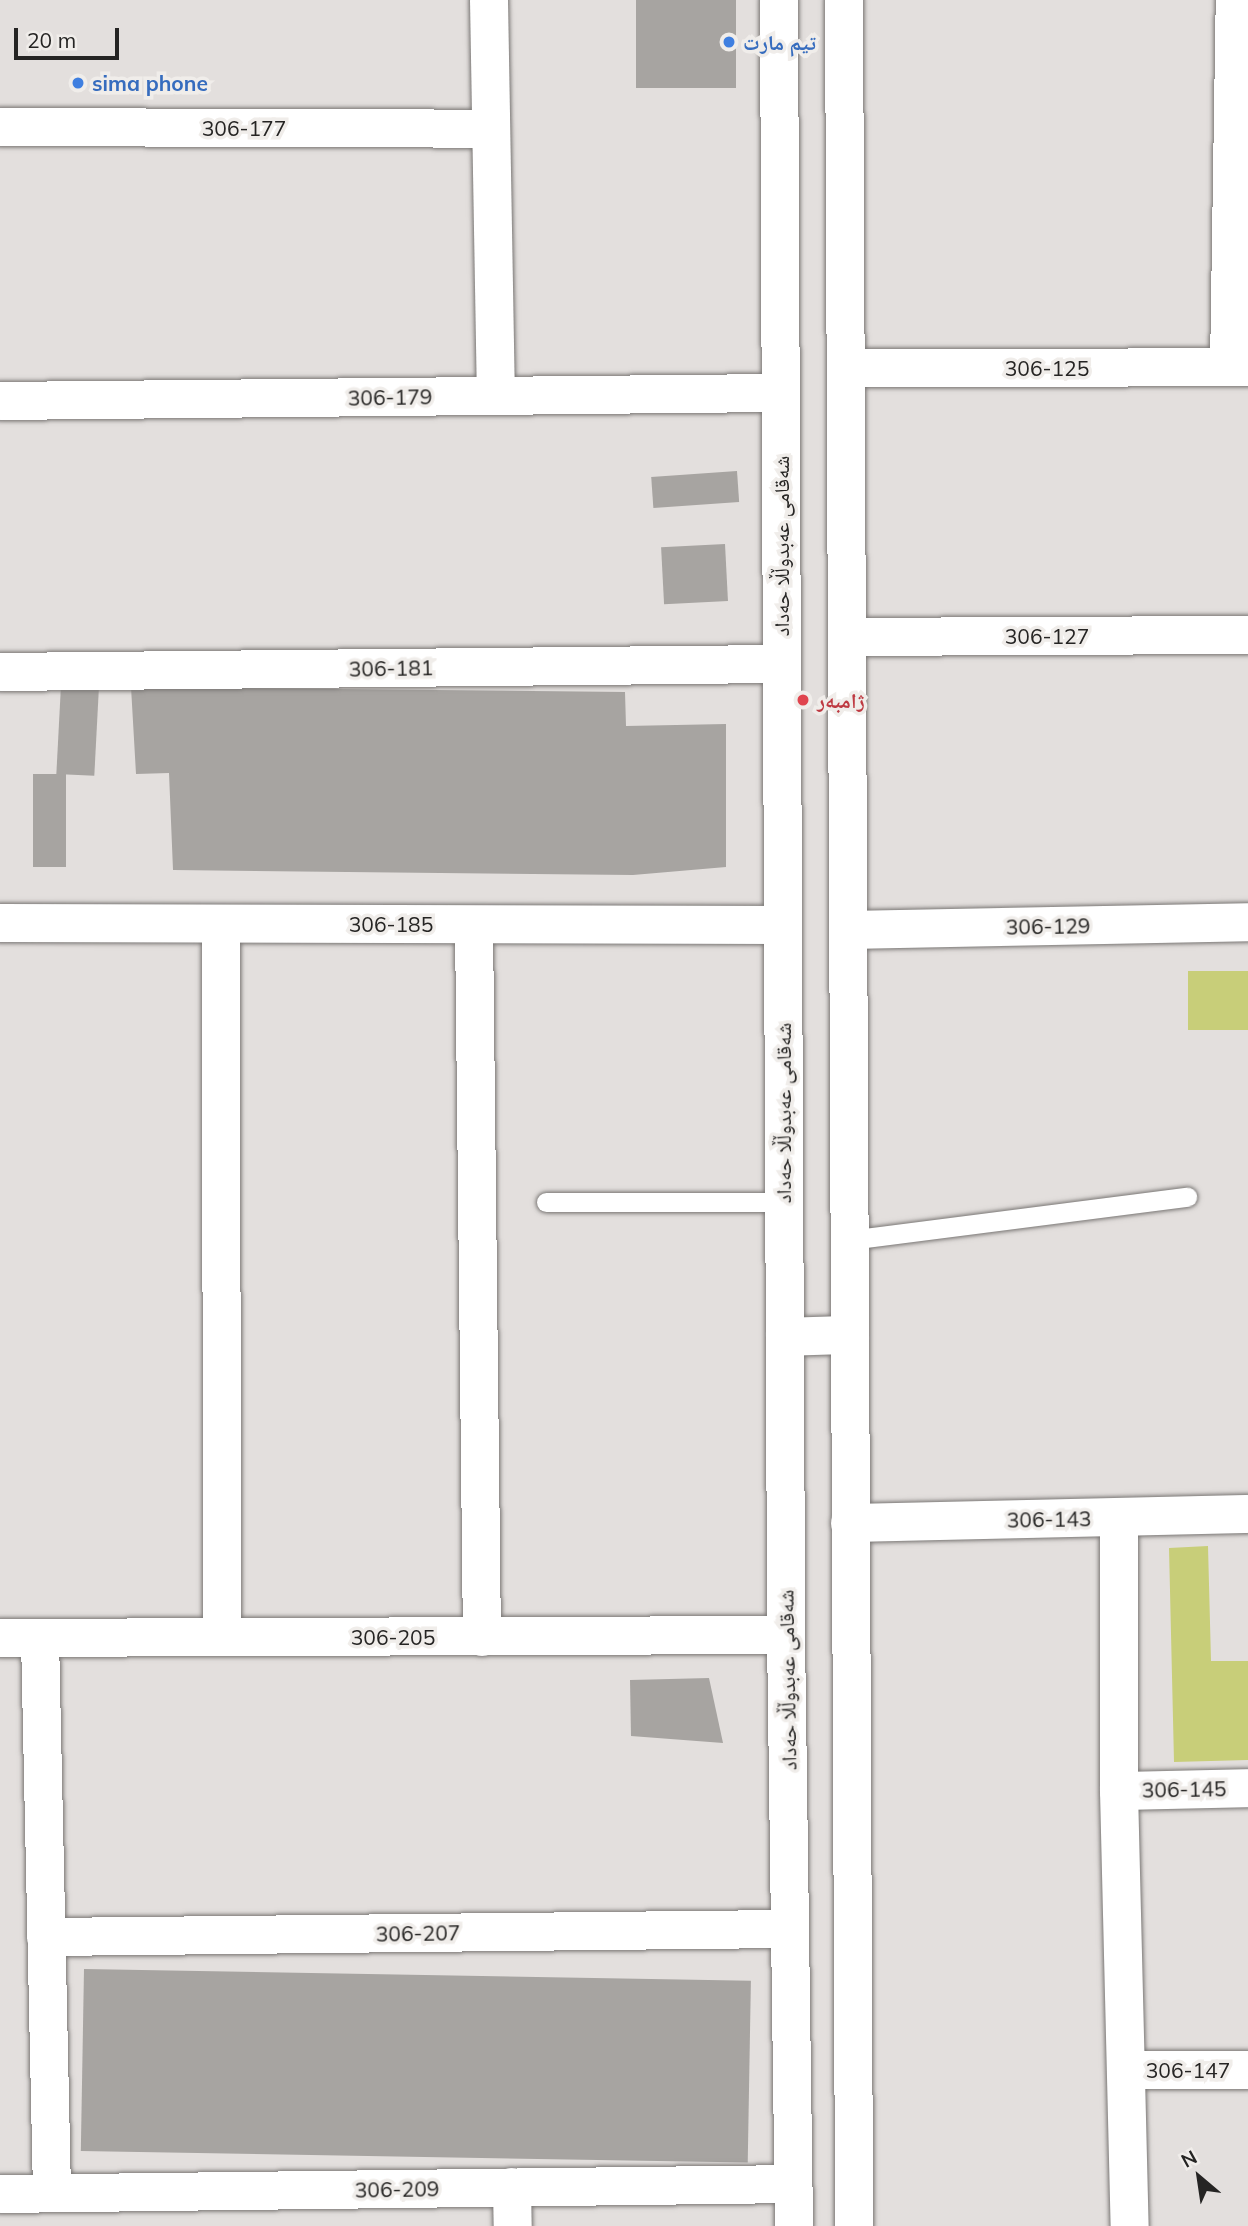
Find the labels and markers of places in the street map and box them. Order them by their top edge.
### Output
place label: تيم مارت [743,29,816,55]
marker: تيم مارت [721,34,737,50]
place label: sima phone [92,70,208,96]
marker: sima phone [70,75,86,91]
place label: ژامبەر [817,687,865,713]
marker: ژامبەر [795,692,811,708]

